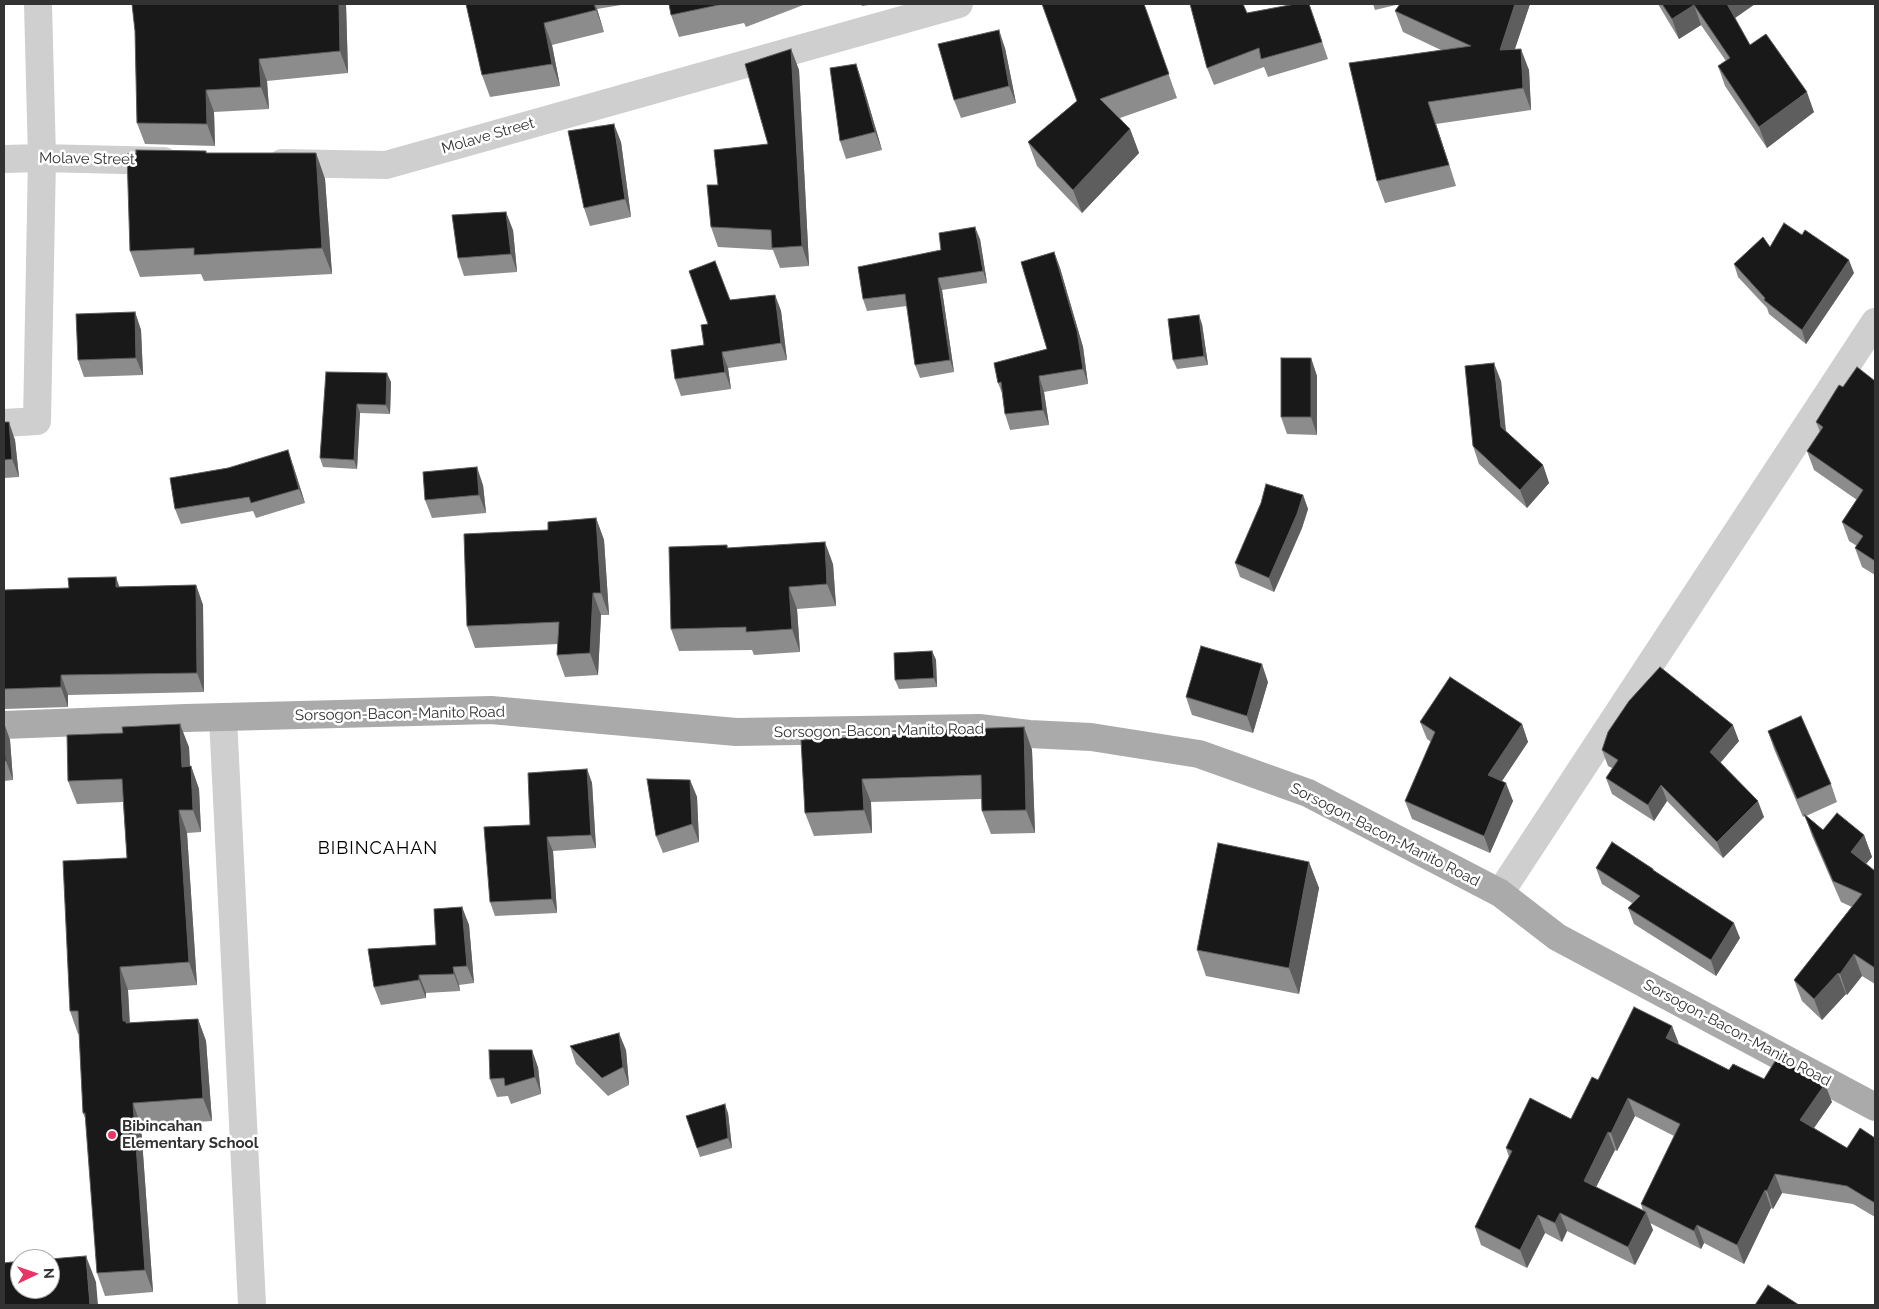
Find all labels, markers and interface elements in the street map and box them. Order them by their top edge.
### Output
street label: Molave Street [439,114,537,158]
street label: Molave Street [39,149,135,169]
street label: Sorsogon-Bacon-Manito Road [295,703,505,725]
street label: Sorsogon-Bacon-Manito Road [774,720,984,742]
street label: Sorsogon-Bacon-Manito Road [1287,779,1483,891]
district label: BIBINCAHAN [317,838,439,860]
street label: Sorsogon-Bacon-Manito Road [1640,976,1834,1090]
place label: Bibincahan Elementary School [122,1117,258,1152]
marker: Bibincahan Elementary School [106,1129,118,1141]
north arrow [10,1249,60,1299]
text: N [41,1268,57,1279]

